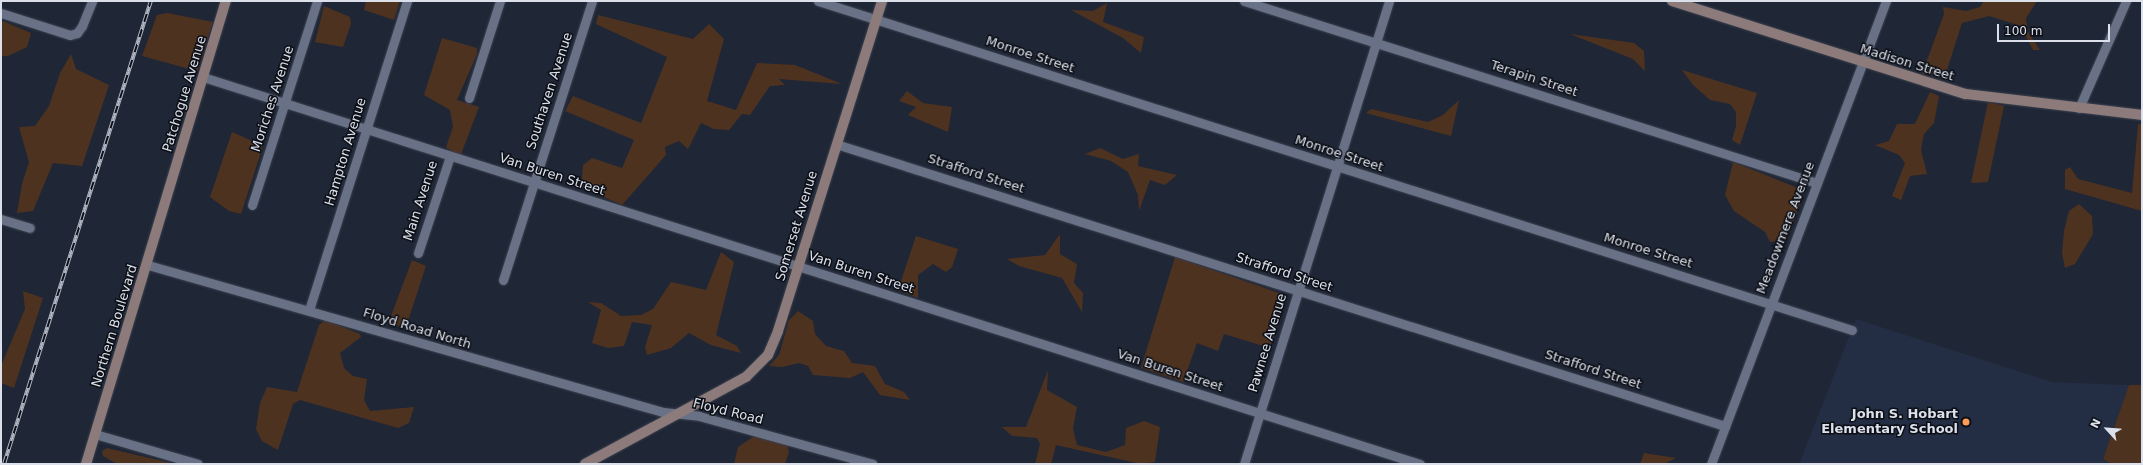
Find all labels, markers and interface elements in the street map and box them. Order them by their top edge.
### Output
scale bar [1999,16,2112,42]
text: 100 m [2004,24,2042,38]
street label: Southaven Avenue [524,31,576,151]
street label: Monroe Street [984,33,1076,77]
street label: Patchogue Avenue [160,34,210,154]
street label: Madison Street [1858,41,1956,85]
street label: Moriches Avenue [248,44,298,154]
street label: Terapin Street [1488,58,1580,100]
street label: Hampton Avenue [322,96,370,208]
street label: Monroe Street [1293,132,1385,176]
street label: Van Buren Street [497,151,607,199]
street label: Strafford Street [926,151,1026,197]
street label: Main Avenue [401,159,441,243]
street label: Meadowmere Avenue [1754,160,1818,296]
street label: Somerset Avenue [773,169,821,283]
street label: Monroe Street [1602,230,1694,272]
street label: Van Buren Street [806,249,916,297]
street label: Strafford Street [1234,250,1334,296]
street label: Northern Boulevard [89,263,141,389]
street label: Pawnee Avenue [1246,292,1290,394]
street label: Floyd Road North [361,305,473,353]
street label: Van Buren Street [1115,347,1225,395]
street label: Strafford Street [1543,347,1643,393]
street label: Floyd Road [691,396,765,428]
place label: John S. Hobart Elementary School [1821,407,1958,438]
north arrow [2087,409,2127,449]
marker: John S. Hobart Elementary School [1961,417,1971,427]
text: N [2088,417,2104,431]

